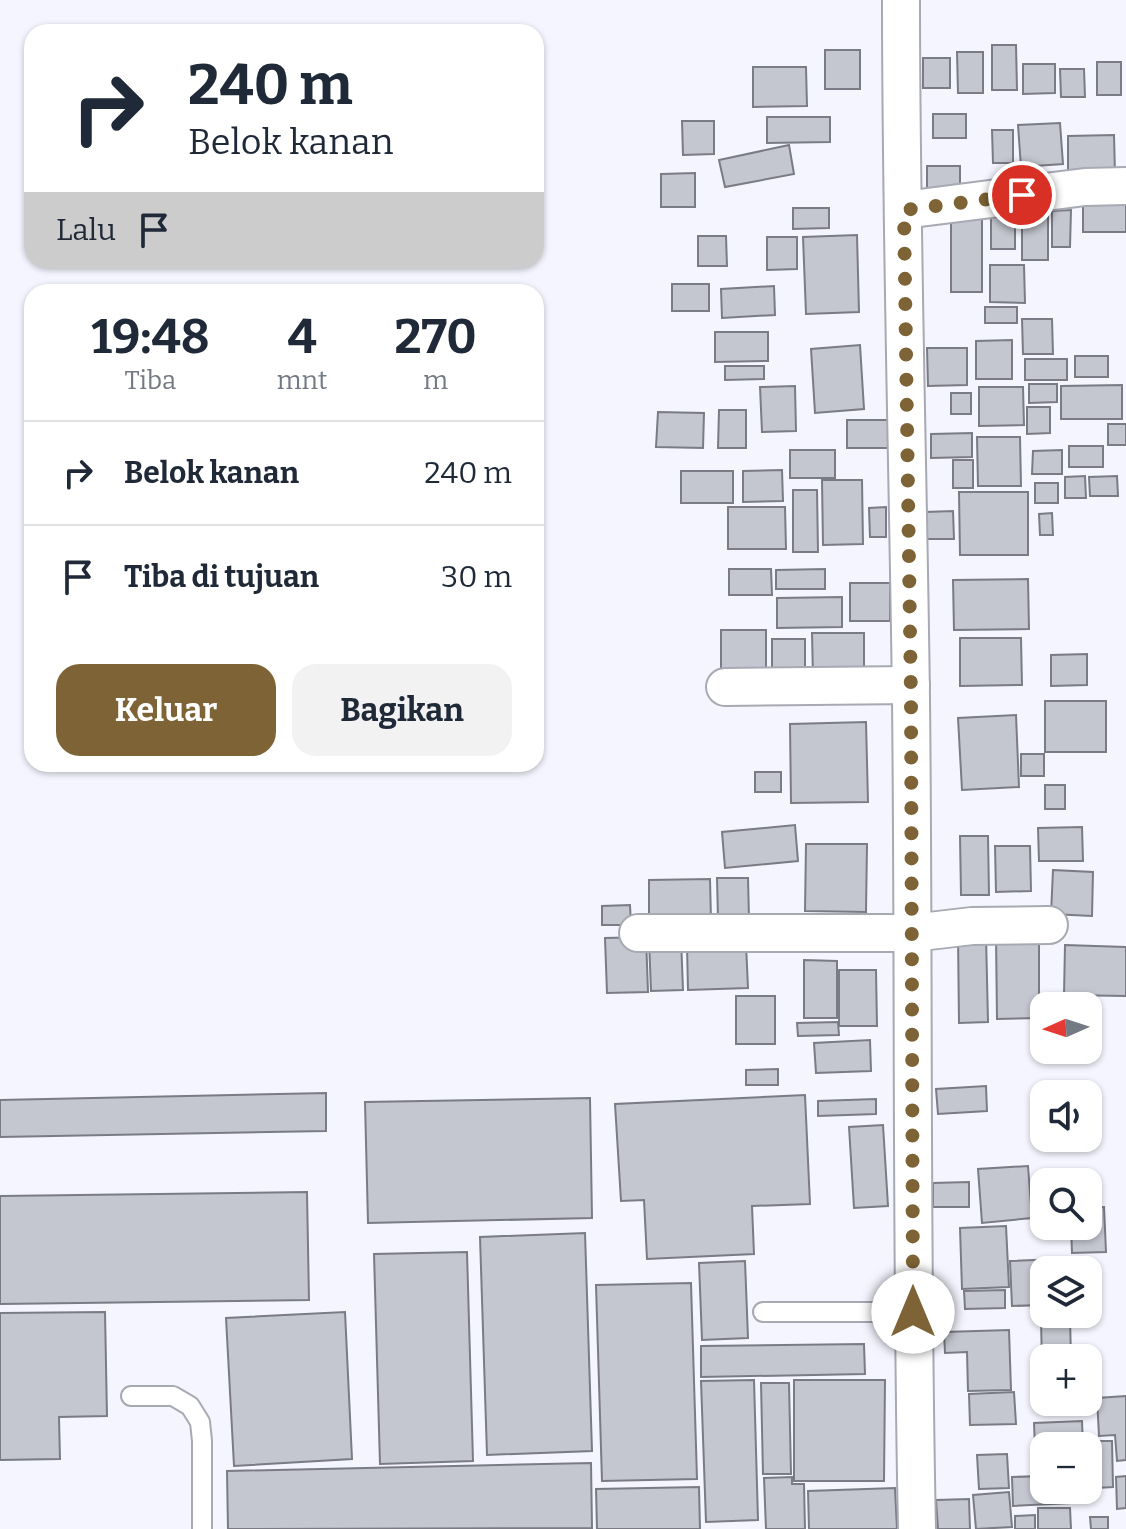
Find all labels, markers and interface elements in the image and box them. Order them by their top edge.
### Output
text: 240 m [188,52,353,119]
icon: right [56,56,160,160]
text: Belok kanan [188,120,394,164]
pin [988,161,1056,229]
icon: arrive [1000,173,1044,217]
icon: arrive [132,208,176,252]
text: Lalu [56,212,116,248]
text: 19:48 [91,308,210,366]
text: 4 [287,308,317,366]
text: 270 [395,308,477,366]
text: Tiba [125,365,176,396]
text: mnt [277,365,327,396]
text: m [423,365,448,396]
icon: right [56,451,100,495]
text: Belok kanan [124,455,299,491]
text: 240 m [424,455,512,491]
icon: arrive [56,555,100,599]
text: Tiba di tujuan [124,559,319,595]
text: 30 m [441,559,512,595]
button: Keluar [56,664,276,756]
button: Bagikan [292,664,512,756]
north arrow [1030,992,1102,1064]
map controls [1030,992,1102,1504]
button: sound [1030,1080,1102,1152]
button: search [1030,1168,1102,1240]
button: layers [1030,1256,1102,1328]
position arrow [871,1270,955,1354]
button: + [1030,1344,1102,1416]
button: − [1030,1432,1102,1504]

